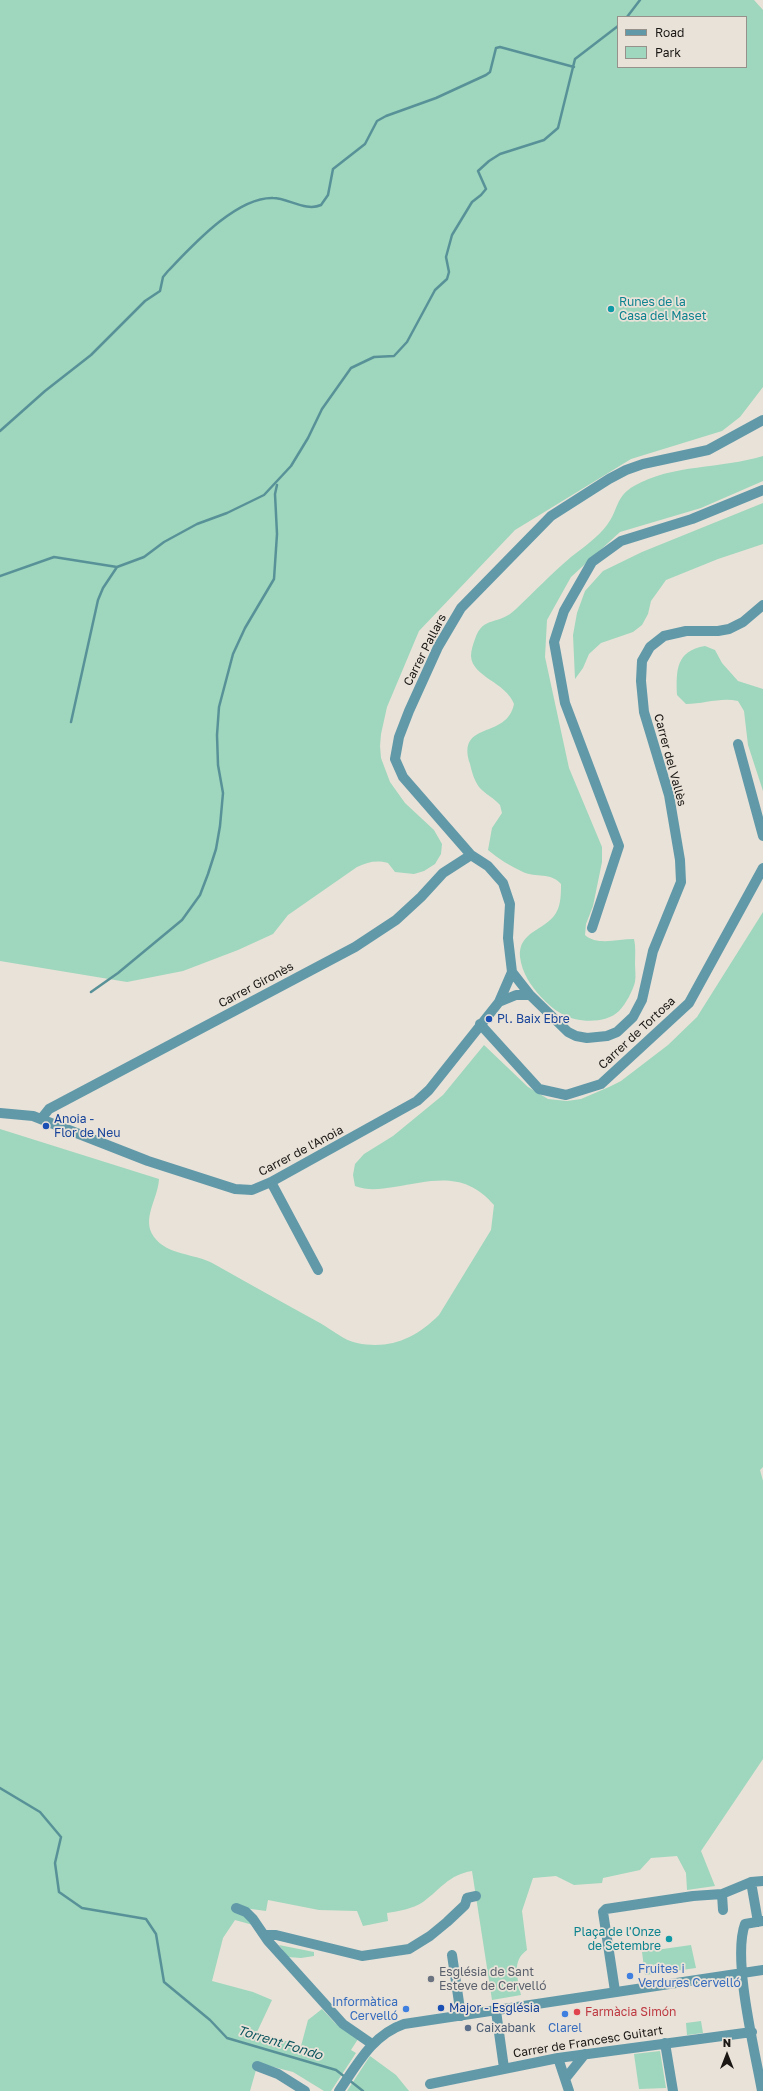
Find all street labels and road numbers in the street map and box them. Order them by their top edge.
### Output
street label: Carrer Pallars [401,612,449,688]
street label: Carrer del Vallès [651,712,689,808]
street label: Carrer Gironès [216,959,296,1011]
street label: Carrer de Tortosa [596,994,678,1072]
street label: Carrer de l'Anoia [256,1123,346,1179]
street label: Carrer de Francesc Guitart [512,2023,664,2061]

